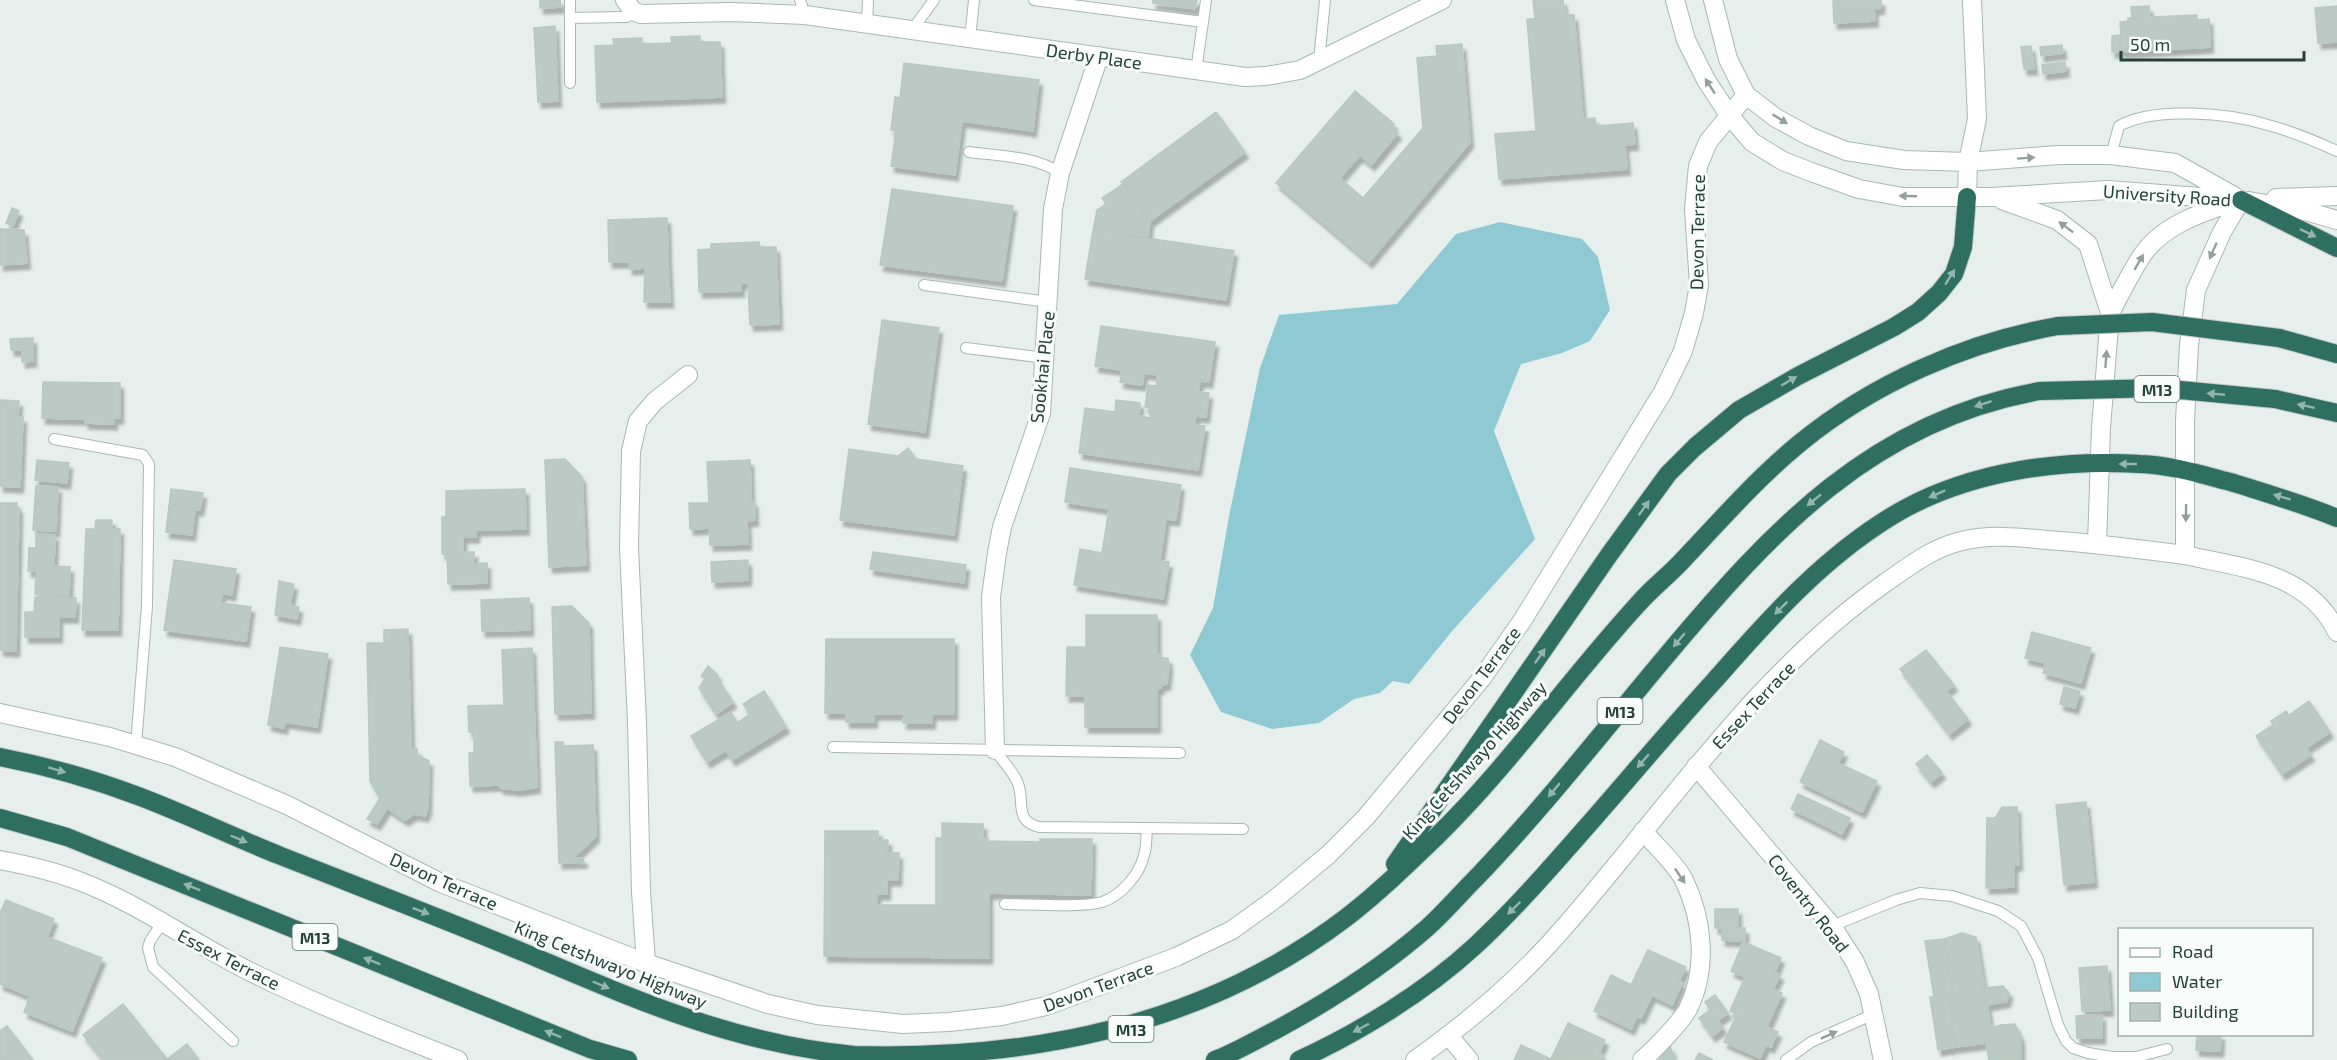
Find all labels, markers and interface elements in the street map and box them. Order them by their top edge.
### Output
scale bar [2121,24,2304,62]
text: 50 m [2130,33,2170,55]
street label: Derby Place [1045,38,1143,74]
one-way arrow [1705,78,1716,94]
one-way arrow [1771,113,1788,124]
one-way arrow [2017,153,2036,163]
street label: Devon Terrace [1685,174,1709,290]
street label: University Road [2102,180,2232,210]
one-way arrow [1899,192,1918,201]
one-way arrow [2058,221,2074,233]
one-way arrow [2299,228,2317,238]
one-way arrow [2208,243,2218,261]
one-way arrow [2133,254,2144,270]
one-way arrow [1945,269,1956,285]
street label: Sookhai Place [1025,310,1059,424]
one-way arrow [2101,350,2111,369]
one-way arrow [1781,376,1797,387]
road number: M13 [2134,376,2180,402]
one-way arrow [2207,389,2226,399]
one-way arrow [1974,400,1992,409]
one-way arrow [2296,401,2315,410]
one-way arrow [2119,459,2138,469]
one-way arrow [1929,490,1946,499]
one-way arrow [2273,492,2291,502]
one-way arrow [1806,493,1822,506]
one-way arrow [1637,501,1649,516]
one-way arrow [2181,503,2190,522]
one-way arrow [1774,601,1788,616]
street label: Devon Terrace [1437,622,1525,728]
one-way arrow [1673,632,1686,648]
one-way arrow [1534,648,1546,664]
street label: Essex Terrace [1707,657,1799,753]
street label: King Cetshwayo Highway [1397,676,1551,844]
road number: M13 [1598,698,1642,724]
one-way arrow [1636,754,1650,769]
one-way arrow [48,765,66,775]
one-way arrow [1548,782,1561,797]
one-way arrow [231,834,249,844]
street label: Devon Terrace [387,847,501,915]
street label: Coventry Road [1764,849,1854,957]
one-way arrow [1674,868,1685,884]
one-way arrow [183,882,201,891]
one-way arrow [1507,900,1521,914]
one-way arrow [412,906,430,916]
street label: King Cetshwayo Highway [512,915,711,1013]
street label: Essex Terrace [174,924,284,994]
road number: M13 [292,924,338,950]
legend [2118,928,2313,1036]
text: Road [2172,940,2213,962]
one-way arrow [363,956,381,966]
street label: Devon Terrace [1040,956,1156,1016]
text: Water [2172,970,2222,992]
one-way arrow [592,980,610,990]
text: Building [2172,1000,2239,1022]
road number: M13 [1108,1016,1154,1042]
one-way arrow [1352,1023,1369,1033]
one-way arrow [544,1029,562,1038]
one-way arrow [1820,1030,1837,1039]

